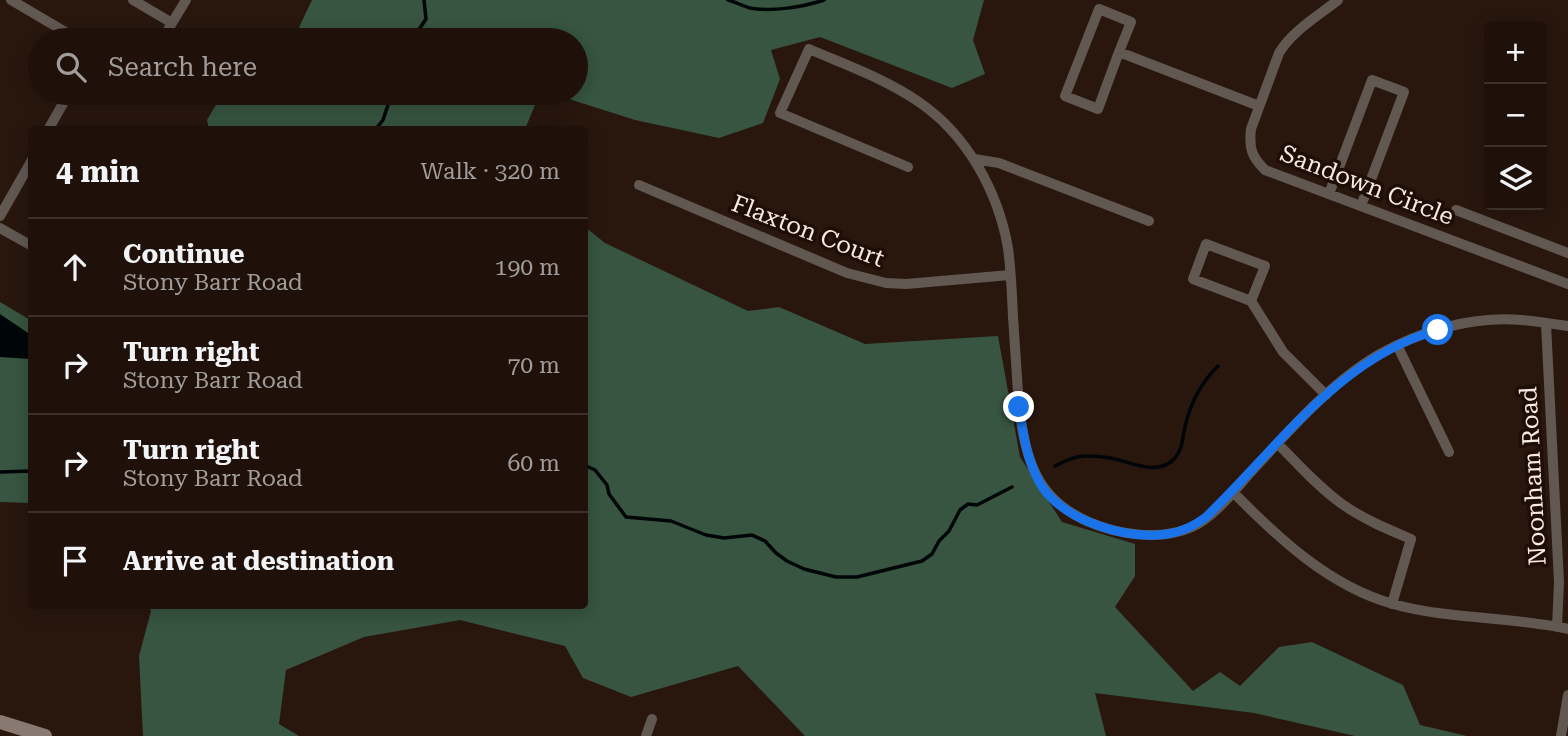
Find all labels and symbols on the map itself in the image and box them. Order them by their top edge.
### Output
street label: Sandown Circle [1276,139,1458,231]
street label: Flaxton Court [728,189,888,273]
route start [1422,314,1453,345]
street label: Noonham Road [1514,386,1552,566]
route end [1003,391,1034,422]

